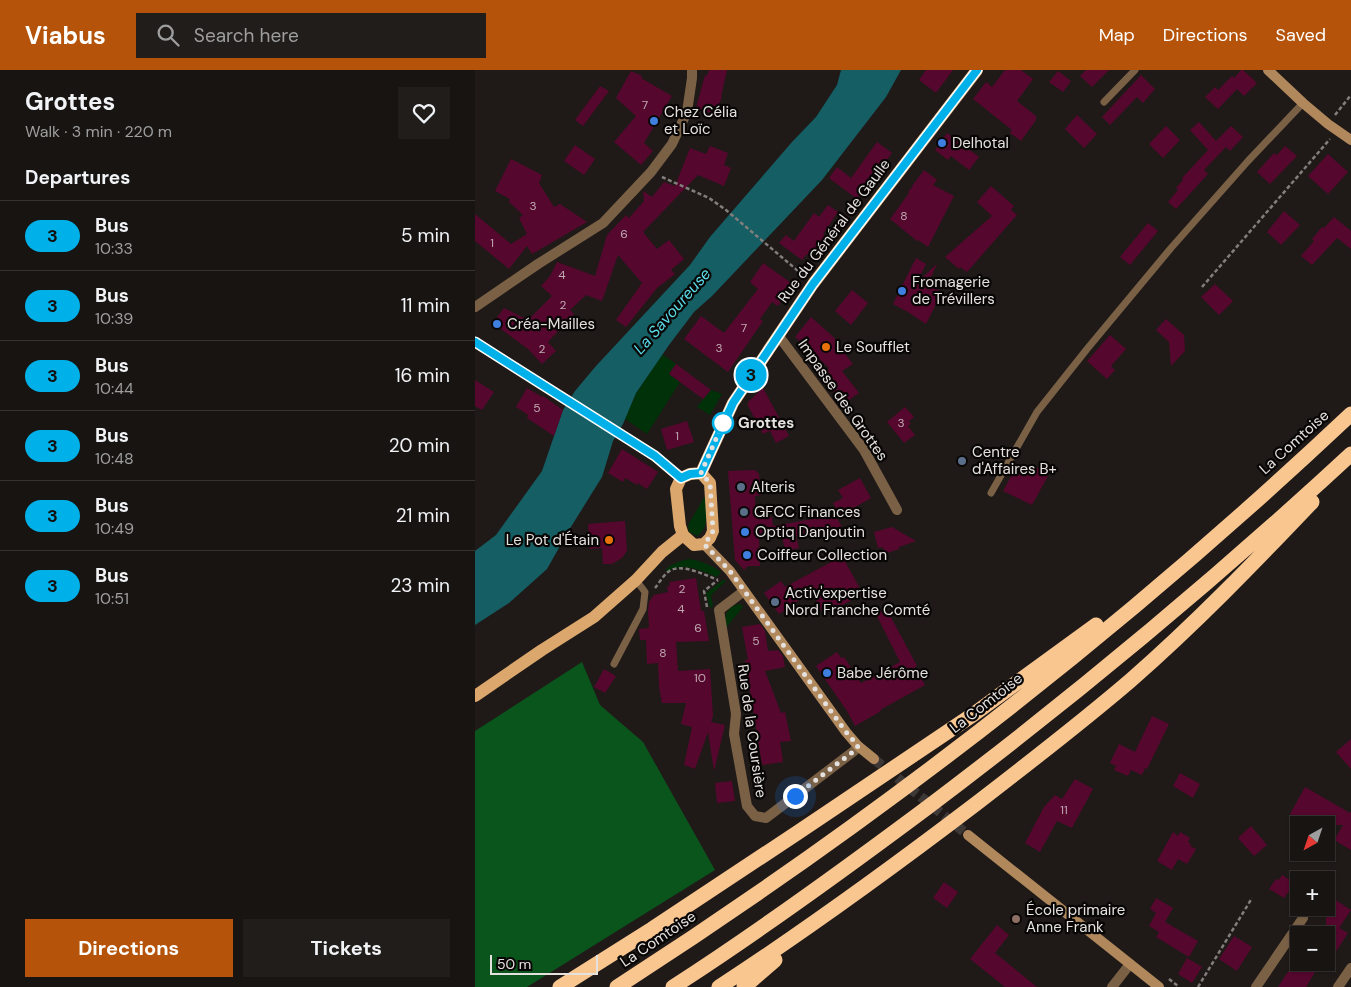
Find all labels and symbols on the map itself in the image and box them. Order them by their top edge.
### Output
house number: 7 [642,97,648,113]
place label: Chez Célia et Loïc [664,102,737,139]
marker: Chez Célia et Loïc [648,115,660,127]
place label: Delhotal [952,133,1009,153]
marker: Delhotal [936,137,948,149]
street label: Rue du Général de Gaulle [773,155,895,307]
house number: 3 [529,198,537,214]
house number: 8 [900,208,908,224]
house number: 6 [620,226,628,242]
house number: 1 [490,235,494,251]
water label: La Savoureuse [629,264,715,358]
house number: 4 [558,267,566,283]
place label: Fromagerie de Trévillers [912,272,995,309]
marker: Fromagerie de Trévillers [896,285,908,297]
house number: 2 [560,297,567,313]
place label: Créa-Mailles [507,314,595,334]
marker: Créa-Mailles [491,318,503,330]
house number: 7 [741,320,747,336]
street label: Impasse des Grottes [793,335,893,465]
place label: Le Soufflet [836,337,910,357]
house number: 3 [715,340,723,356]
house number: 2 [539,341,546,357]
marker: Le Soufflet [820,341,832,353]
line badge: 3 [735,359,767,391]
house number: 5 [533,400,541,416]
street label: La Comtoise [1255,405,1333,479]
marker: Grottes [712,412,734,434]
place label: Grottes [738,413,794,433]
house number: 3 [897,415,905,431]
house number: 1 [675,428,679,444]
place label: Centre d'Affaires B+ [972,442,1057,479]
marker: Centre d'Affaires B+ [956,455,968,467]
place label: Alteris [751,477,795,497]
marker: Alteris [735,481,747,493]
place label: GFCC Finances [754,502,861,522]
marker: GFCC Finances [738,506,750,518]
place label: Optiq Danjoutin [755,522,865,542]
marker: Optiq Danjoutin [739,526,751,538]
place label: Le Pot d'Étain [506,530,599,550]
marker: Le Pot d'Étain [603,534,615,546]
place label: Coiffeur Collection [757,545,887,565]
marker: Coiffeur Collection [741,549,753,561]
house number: 2 [679,581,686,597]
place label: Activ'expertise Nord Franche Comté [785,583,930,620]
marker: Activ'expertise Nord Franche Comté [769,596,781,608]
house number: 4 [677,601,685,617]
house number: 6 [694,620,702,636]
house number: 5 [752,633,760,649]
house number: 8 [659,645,667,661]
street label: Rue de la Coursière [733,663,771,799]
place label: Babe Jérôme [837,663,928,683]
marker: Babe Jérôme [821,667,833,679]
street label: La Comtoise [945,668,1027,738]
house number: 10 [694,670,706,686]
your location [783,784,808,809]
house number: 11 [1060,802,1068,818]
north arrow [1290,816,1335,861]
place label: École primaire Anne Frank [1026,900,1125,937]
street label: La Comtoise [616,906,700,972]
marker: École primaire Anne Frank [1010,913,1022,925]
scale bar [490,952,597,975]

